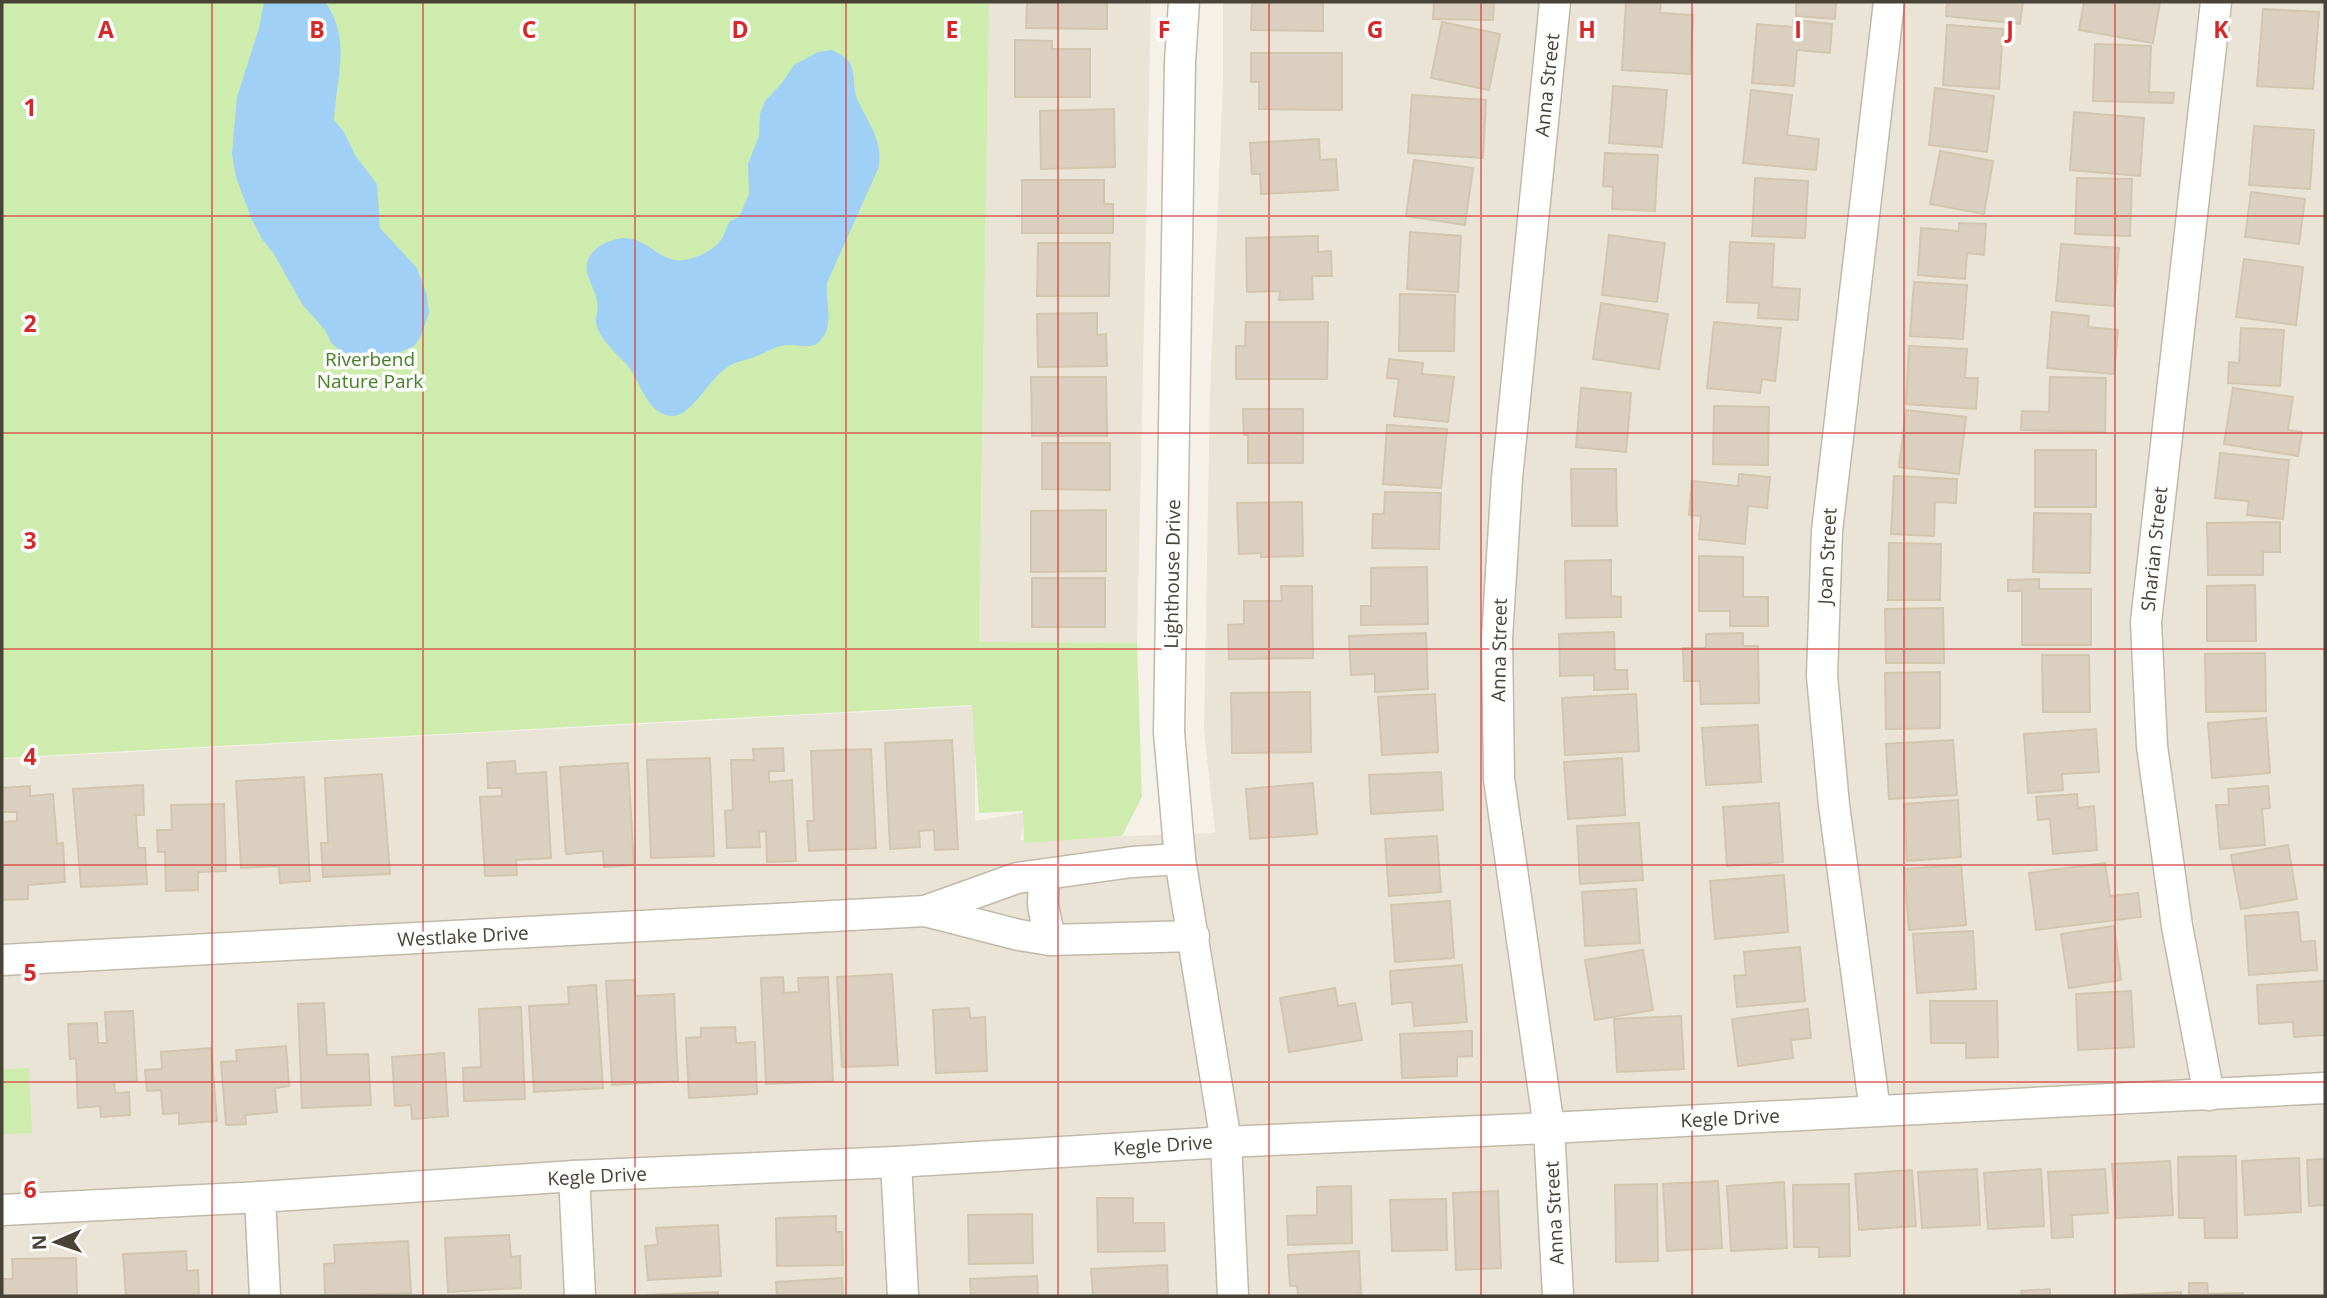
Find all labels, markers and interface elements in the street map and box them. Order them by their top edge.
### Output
text: A [98,13,114,45]
text: B [309,13,325,45]
text: C [522,13,536,45]
text: D [731,13,749,45]
text: E [946,13,958,45]
text: F [1158,13,1170,45]
text: G [1367,13,1383,45]
text: H [1578,13,1596,45]
text: I [1794,13,1802,45]
text: J [2004,13,2014,45]
text: K [2213,13,2229,45]
street label: Anna Street [1529,32,1565,138]
text: 1 [23,91,37,123]
text: 2 [23,307,37,339]
park label: Riverbend Nature Park [317,346,423,394]
street label: Sharian Street [2135,485,2174,613]
street label: Lighthouse Drive [1158,499,1186,649]
street label: Joan Street [1811,507,1843,607]
text: 3 [23,524,37,556]
street label: Anna Street [1485,598,1513,702]
text: 4 [23,740,37,772]
street label: Westlake Drive [397,920,529,952]
text: 5 [23,956,37,988]
street label: Kegle Drive [1680,1102,1780,1134]
street label: Kegle Drive [1112,1129,1214,1161]
street label: Kegle Drive [547,1160,647,1192]
street label: Anna Street [1538,1160,1570,1266]
text: 6 [23,1173,37,1205]
north arrow [21,1207,91,1277]
text: N [26,1234,52,1251]

